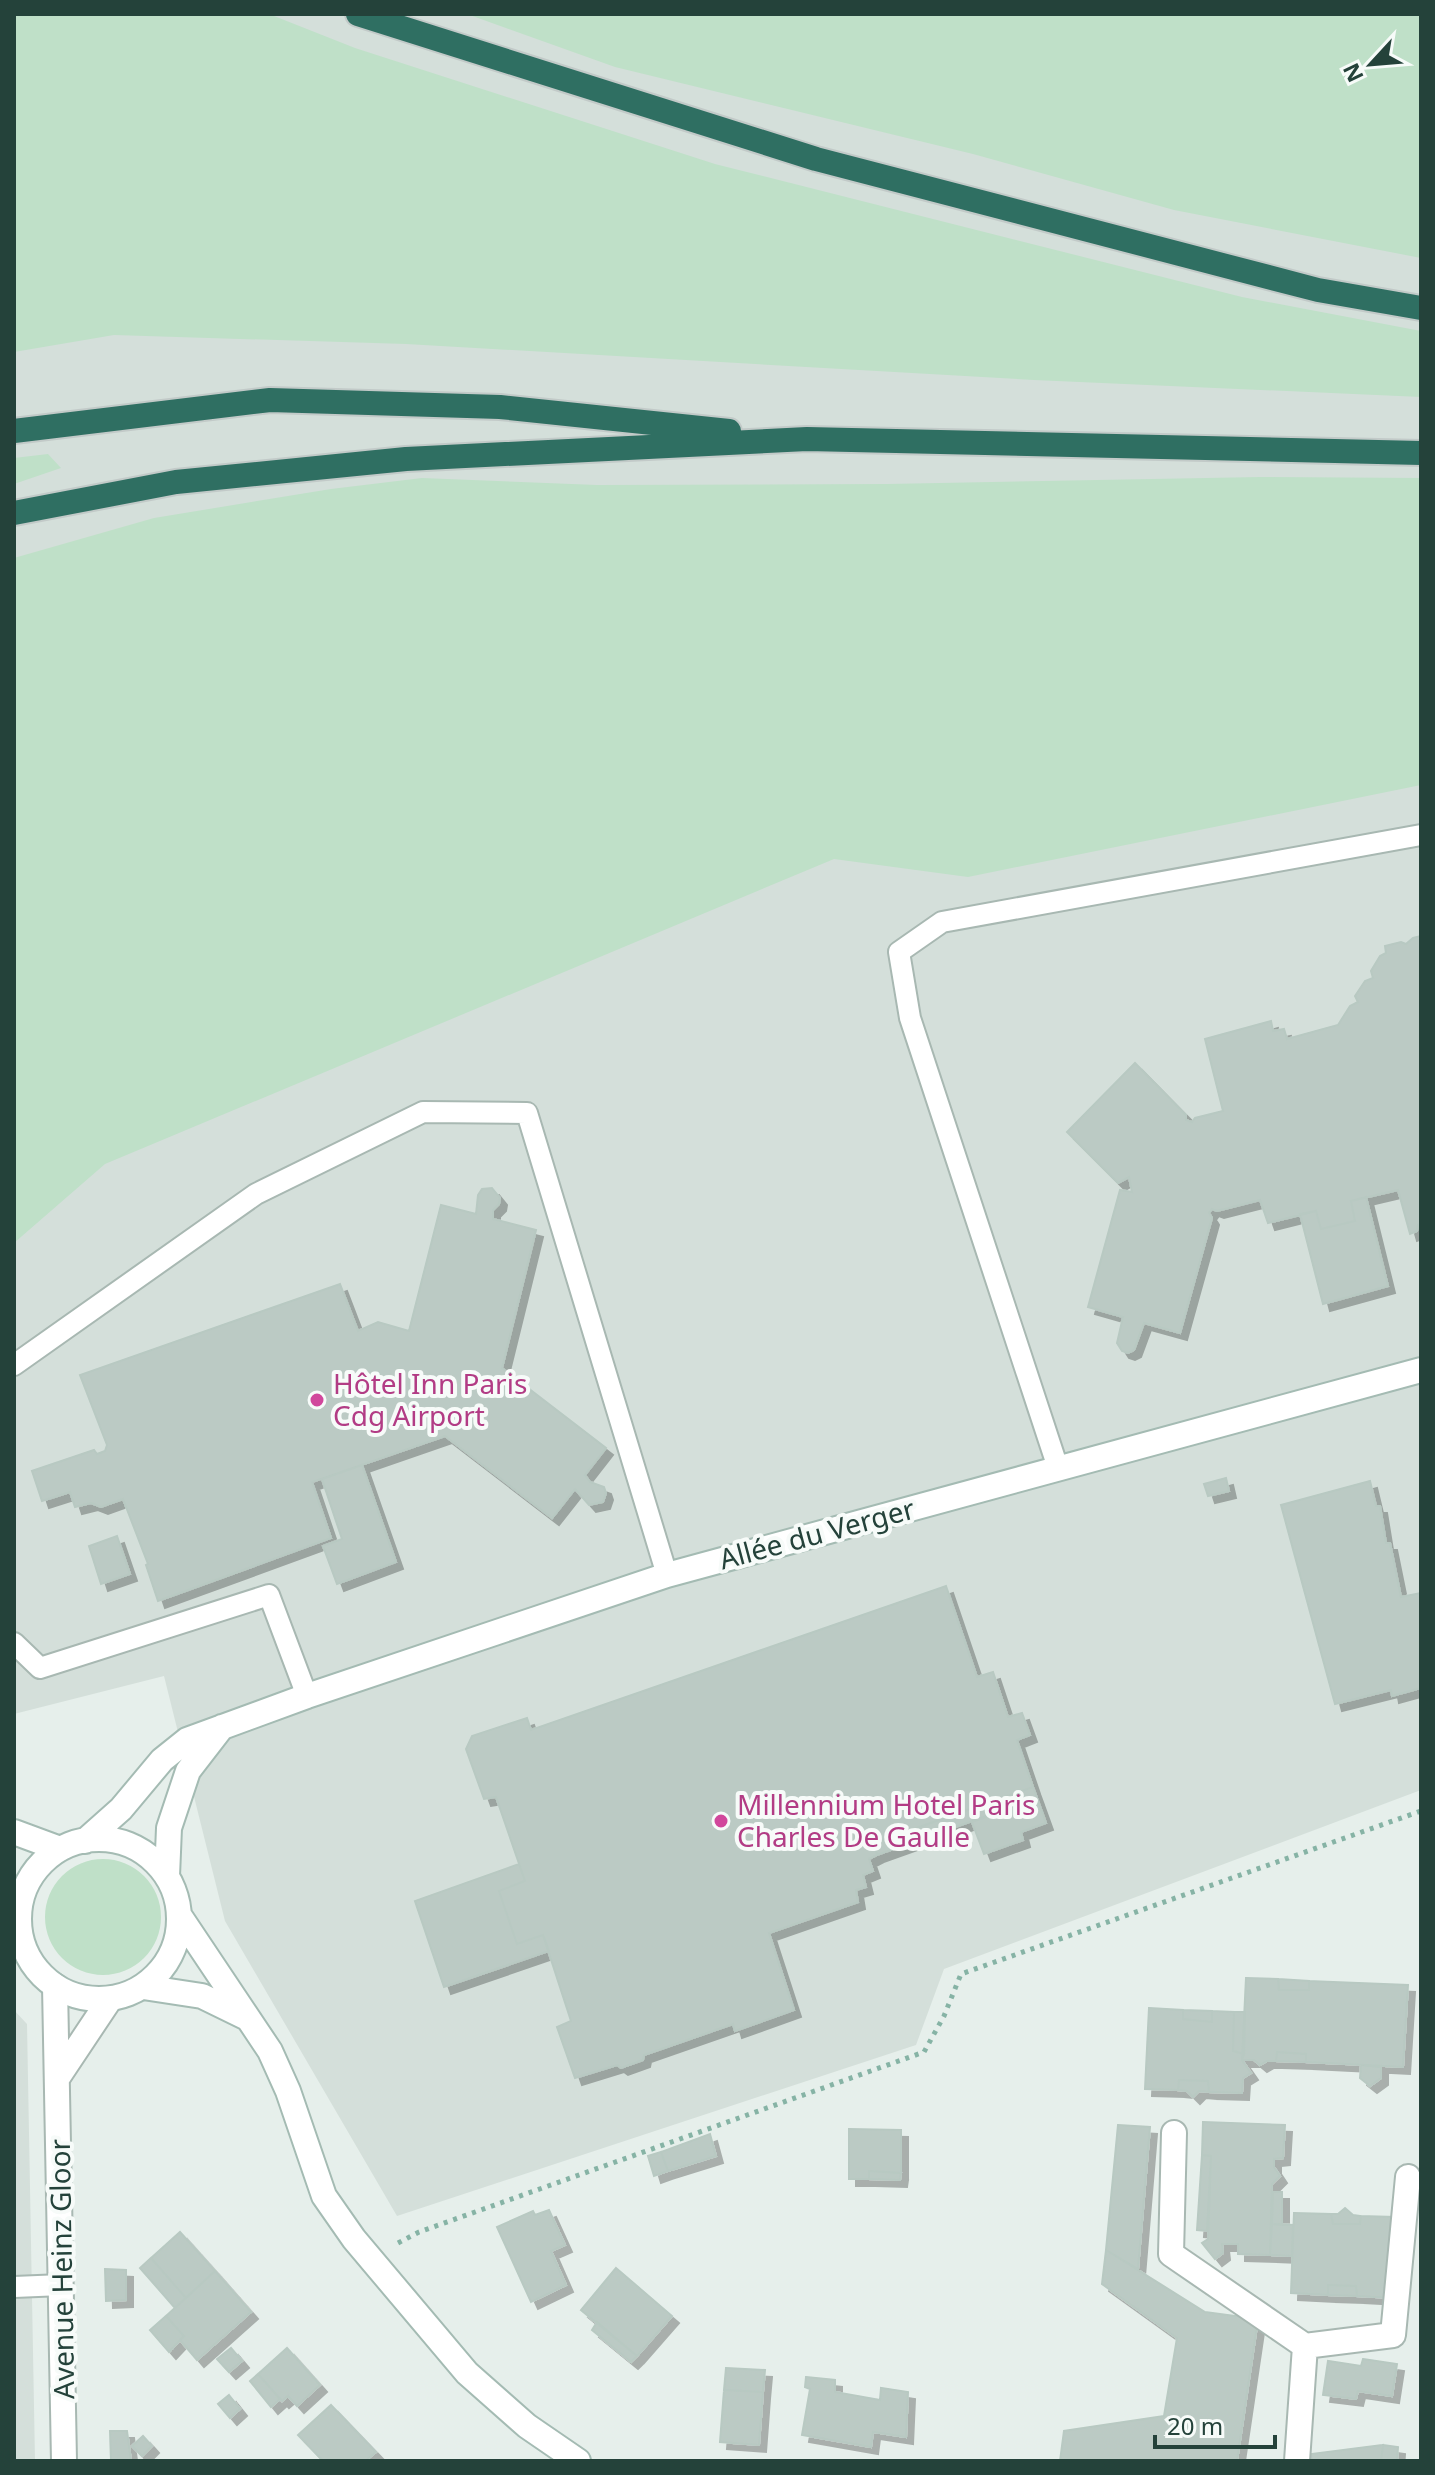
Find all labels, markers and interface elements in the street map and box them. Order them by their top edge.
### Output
north arrow [1331,24,1411,104]
text: N [1335,59,1370,88]
place label: Hôtel Inn Paris Cdg Airport [333,1364,527,1434]
marker: Hôtel Inn Paris Cdg Airport [308,1391,326,1409]
street label: Allée du Verger [715,1489,919,1577]
place label: Millennium Hotel Paris Charles De Gaulle [737,1785,1035,1855]
marker: Millennium Hotel Paris Charles De Gaulle [712,1812,730,1830]
street label: Avenue Heinz Gloor [40,2138,82,2399]
scale bar [1155,2399,1275,2449]
text: 20 m [1167,2409,1223,2442]

